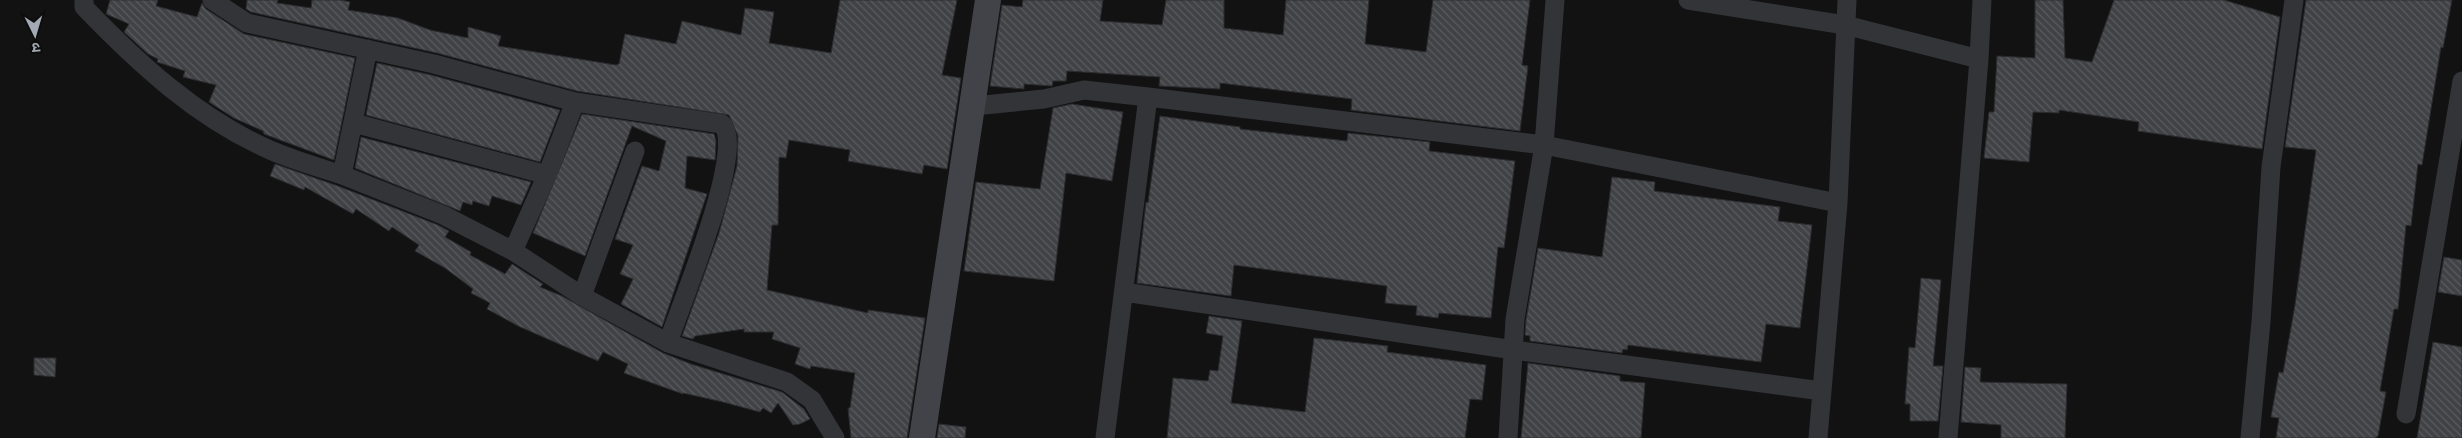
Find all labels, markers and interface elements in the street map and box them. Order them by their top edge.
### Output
north arrow [10,10,60,60]
text: उ [31,40,41,56]

